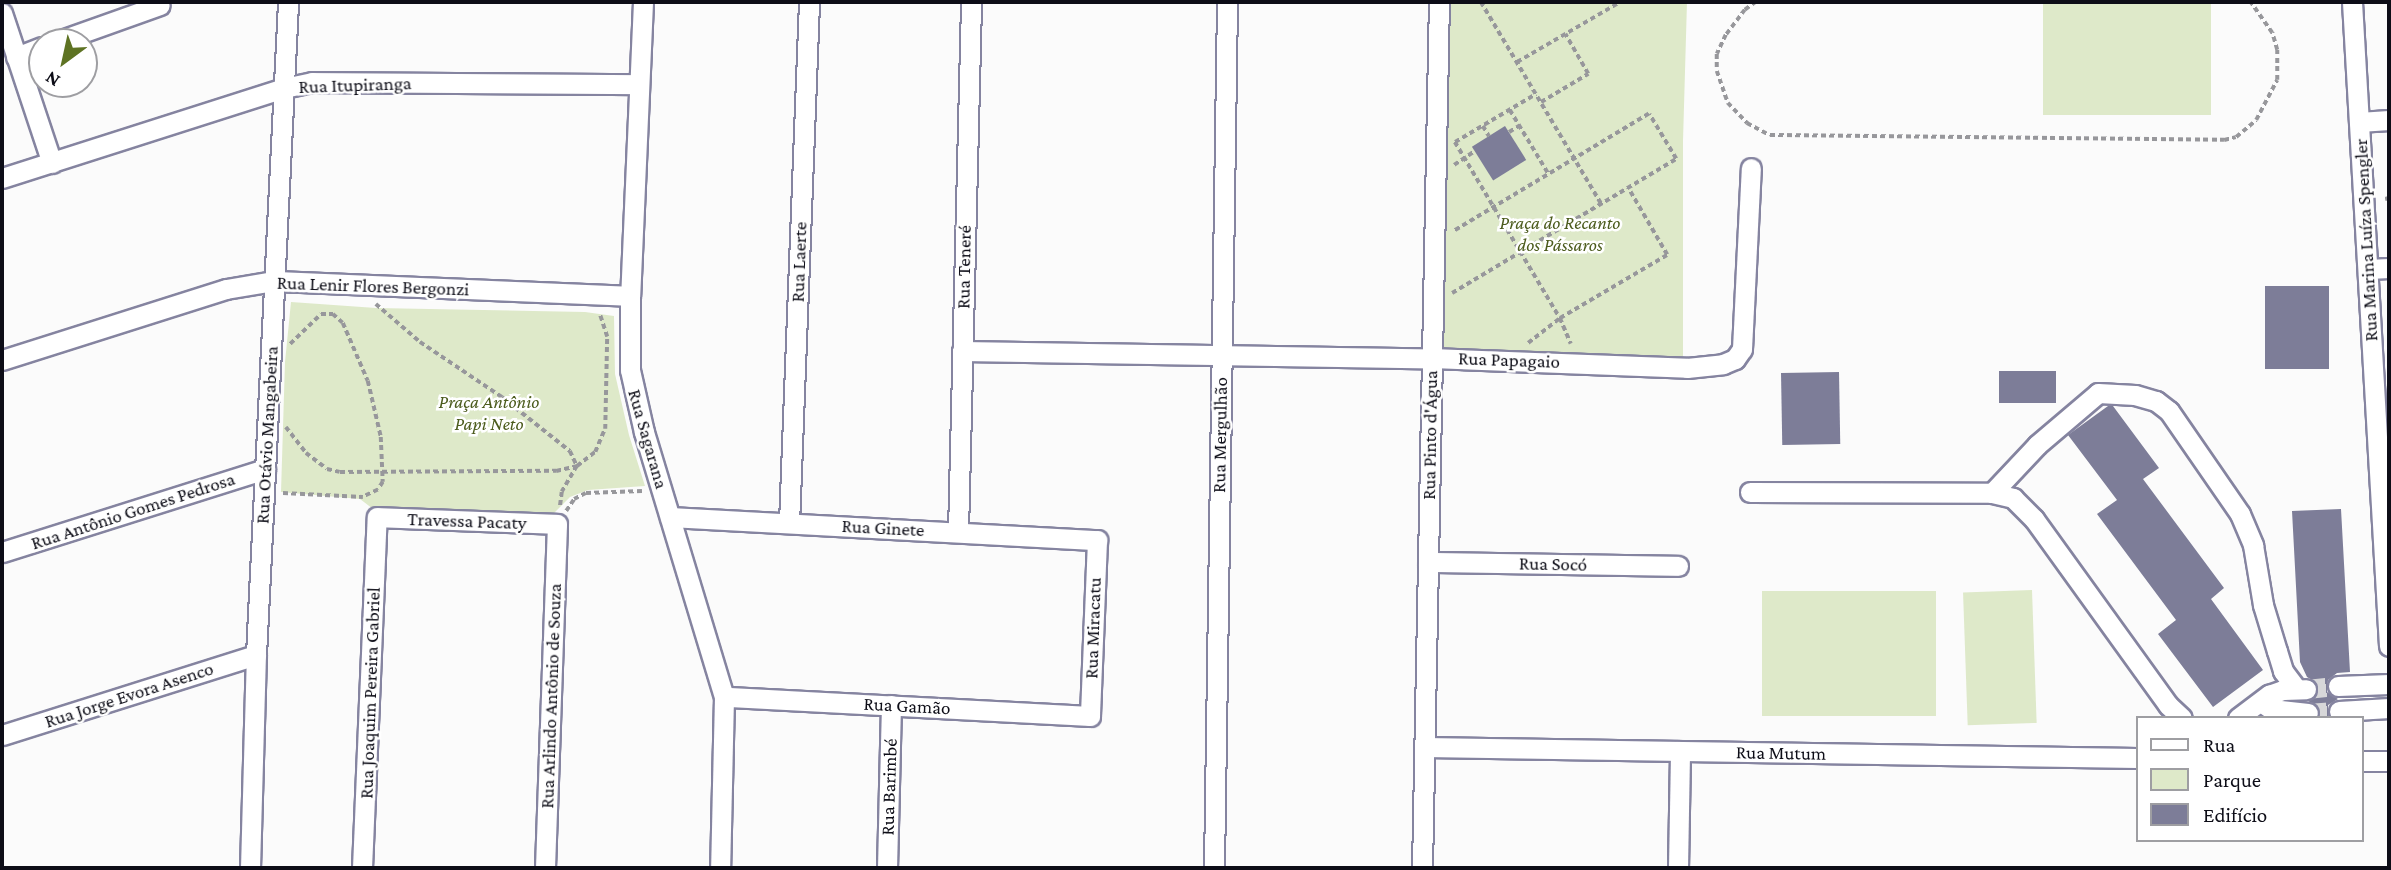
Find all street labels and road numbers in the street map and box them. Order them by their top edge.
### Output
street label: Rua Itupiranga [298,72,412,98]
street label: Rua Marina Luíza Spengler [2349,138,2383,342]
street label: Rua Laerte [786,221,812,303]
street label: Rua Teneré [952,225,976,309]
street label: Rua Lenir Flores Bergonzi [276,271,470,301]
street label: Rua Otávio Mangabeira [251,346,283,524]
street label: Rua Papagaio [1458,347,1560,373]
street label: Rua Pinto d'Água [1417,370,1443,500]
street label: Rua Mergulhão [1208,377,1232,493]
street label: Rua Sagarana [623,387,673,491]
street label: Rua Antônio Gomes Pedrosa [28,467,238,555]
street label: Travessa Pacaty [407,508,527,534]
street label: Rua Ginete [841,514,925,542]
street label: Rua Socó [1519,552,1587,576]
street label: Rua Miracatu [1080,577,1106,679]
street label: Rua Arlindo Antônio de Souza [536,583,566,809]
street label: Rua Joaquim Pereira Gabriel [355,587,385,799]
street label: Rua Jorge Evora Asenco [42,657,216,733]
street label: Rua Gamão [863,692,951,720]
street label: Rua Barimbé [876,738,902,836]
street label: Rua Mutum [1736,741,1826,765]

